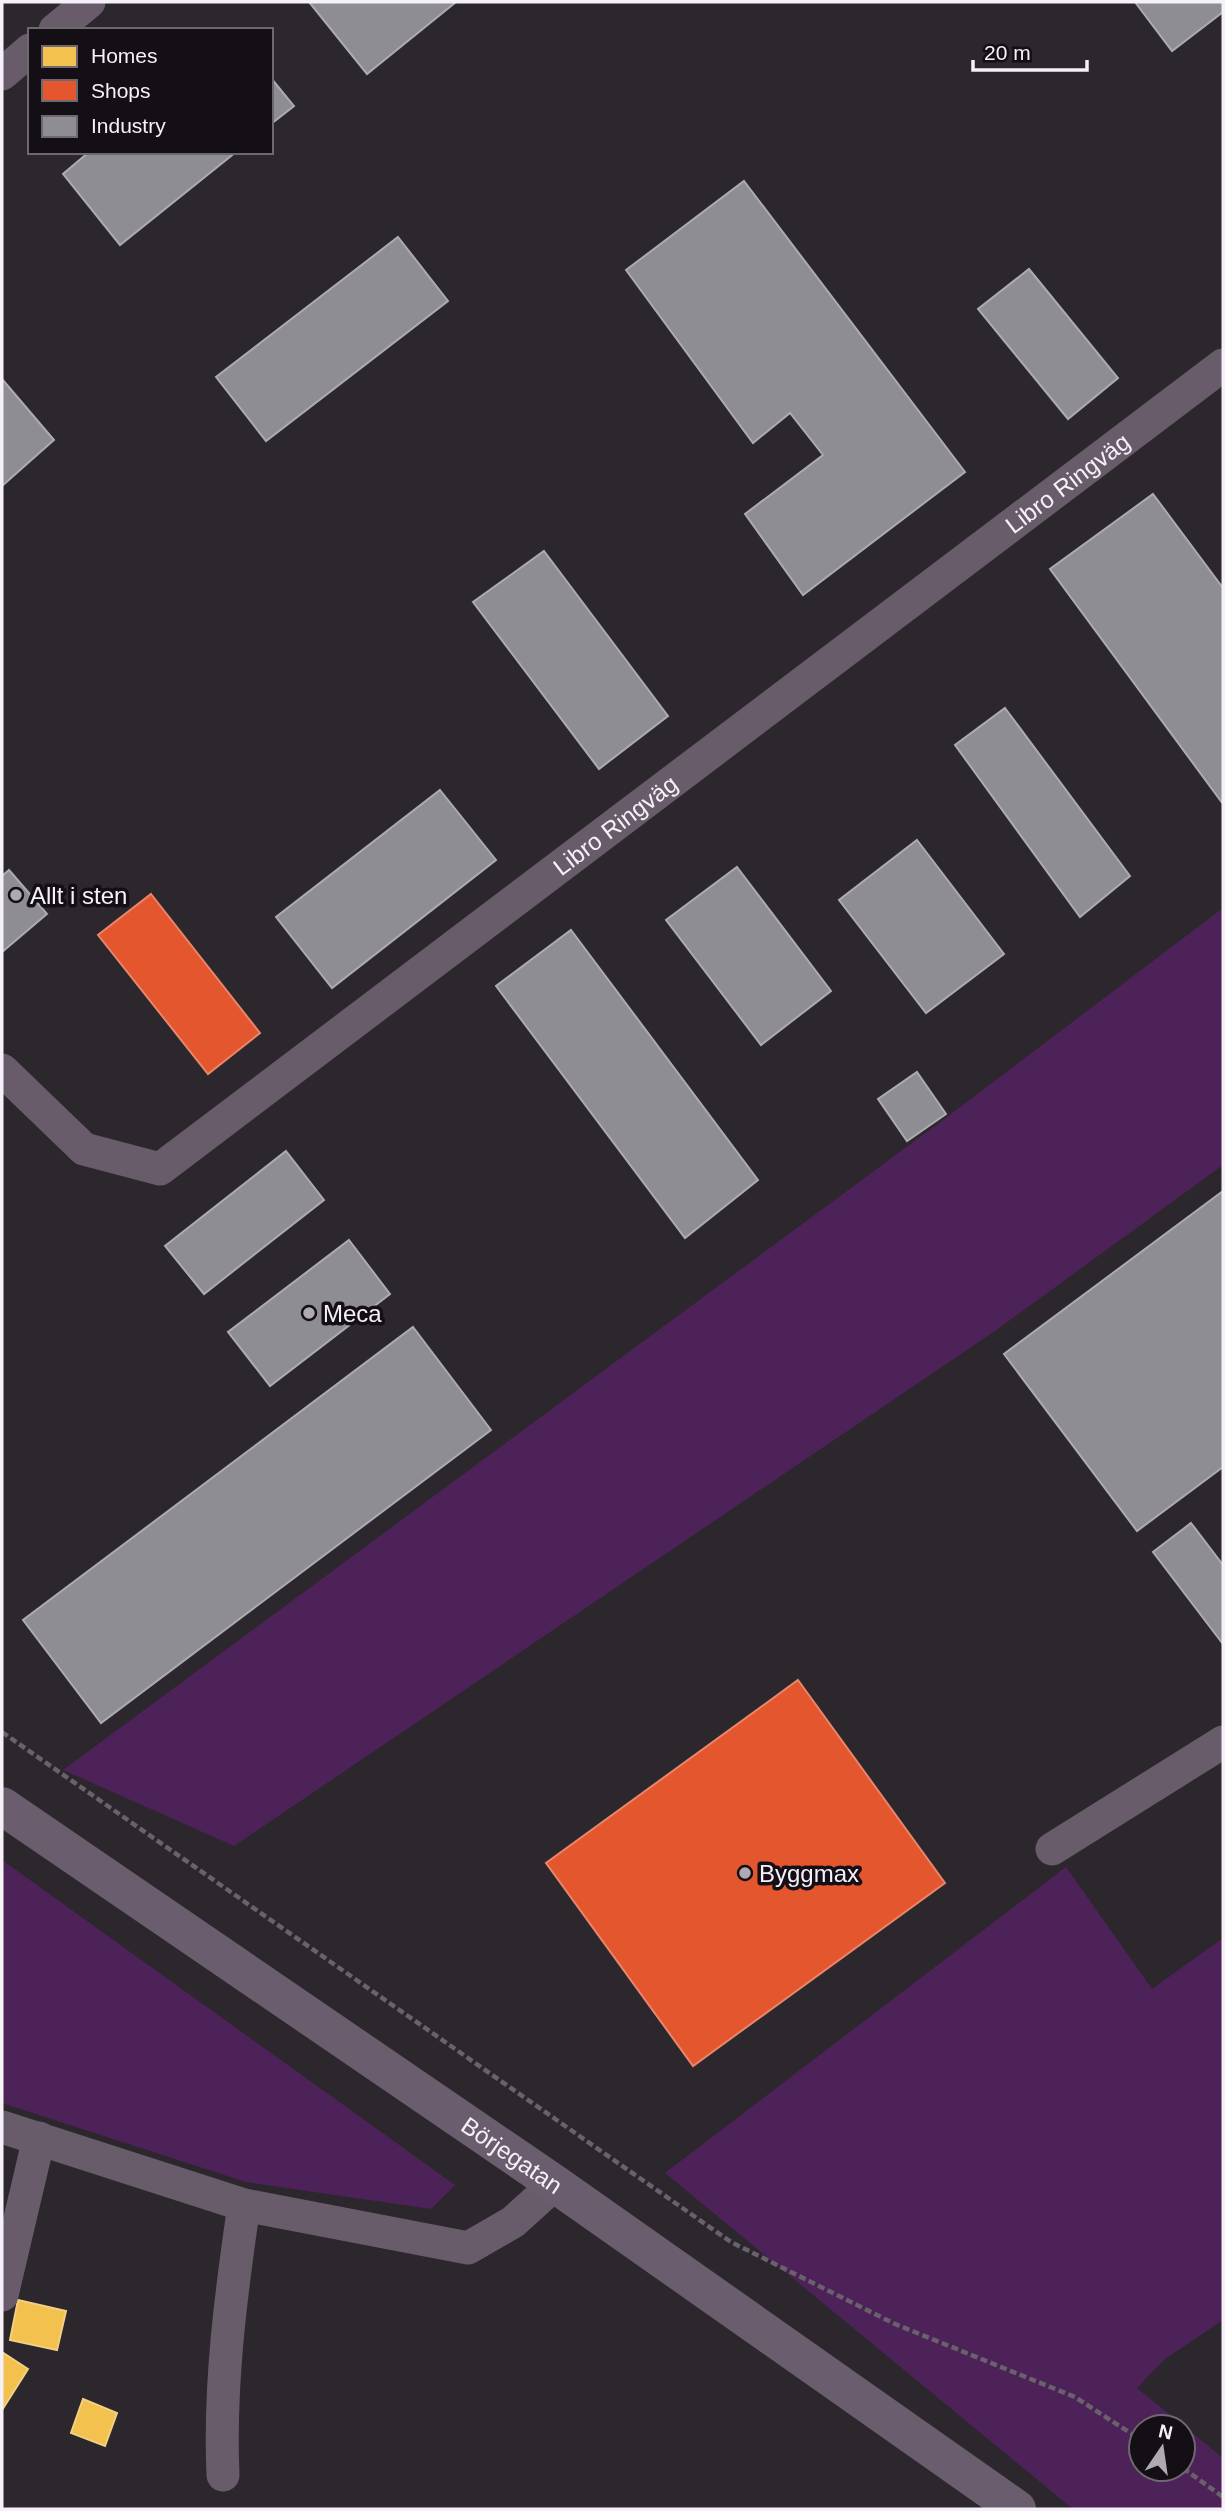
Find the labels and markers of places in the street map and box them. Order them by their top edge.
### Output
place label: Allt i sten [30,882,127,909]
marker: Allt i sten [8,887,24,903]
place label: Meca [323,1300,382,1327]
marker: Meca [301,1305,317,1321]
place label: Byggmax [759,1860,859,1887]
marker: Byggmax [737,1865,753,1881]

